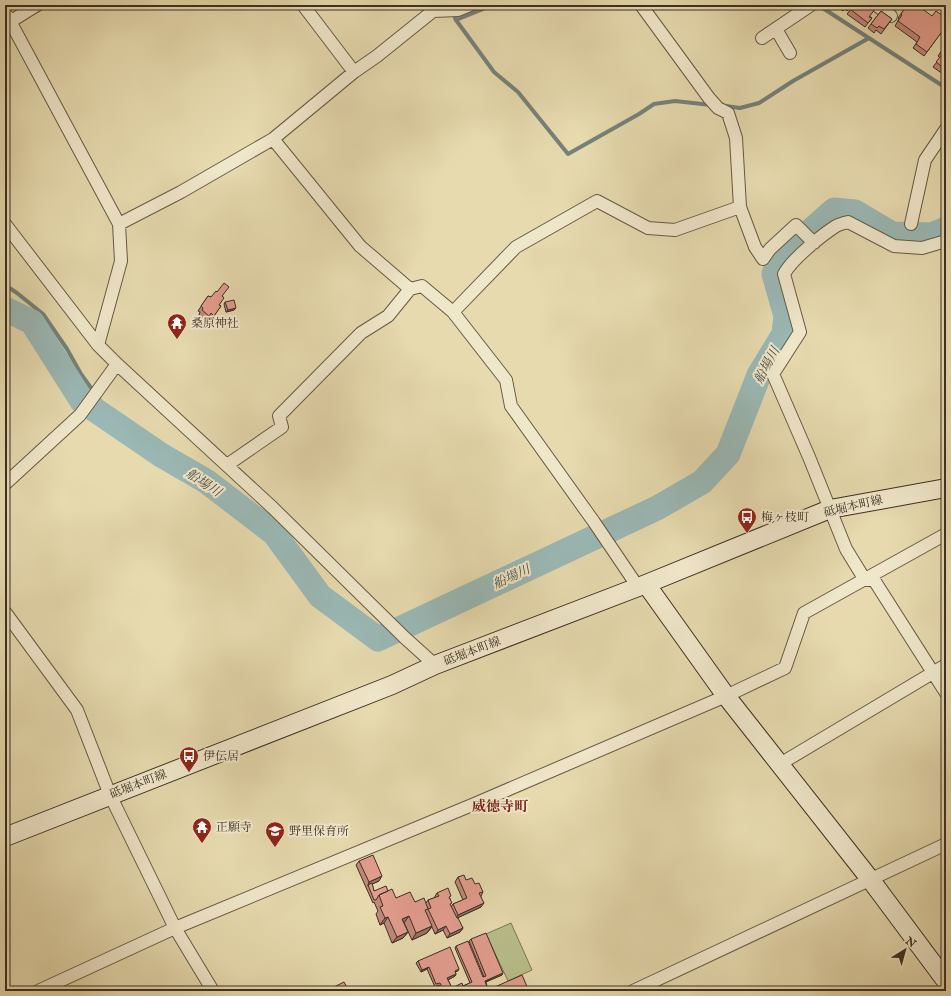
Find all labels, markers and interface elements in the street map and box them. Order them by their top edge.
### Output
temple icon: 桑原神社 [166,312,188,340]
place label: 桑原神社 [191,316,239,331]
water label: 船場川 [751,343,785,387]
water label: 船場川 [182,466,226,502]
street label: 砥堀本町線 [822,492,884,521]
bus stop icon: 梅ヶ枝町 [736,506,758,534]
place label: 梅ヶ枝町 [761,510,809,525]
water label: 船場川 [490,561,535,593]
street label: 砥堀本町線 [441,634,503,669]
bus stop icon: 伊伝居 [178,745,200,773]
place label: 伊伝居 [203,749,239,764]
street label: 砥堀本町線 [107,767,169,802]
district label: 威徳寺町 [472,798,529,816]
temple icon: 正願寺 [191,816,213,844]
place label: 正願寺 [216,820,252,835]
school or university icon: 野里保育所 [264,820,286,848]
place label: 野里保育所 [289,824,349,839]
north arrow [885,930,925,970]
text: N [902,934,919,952]

